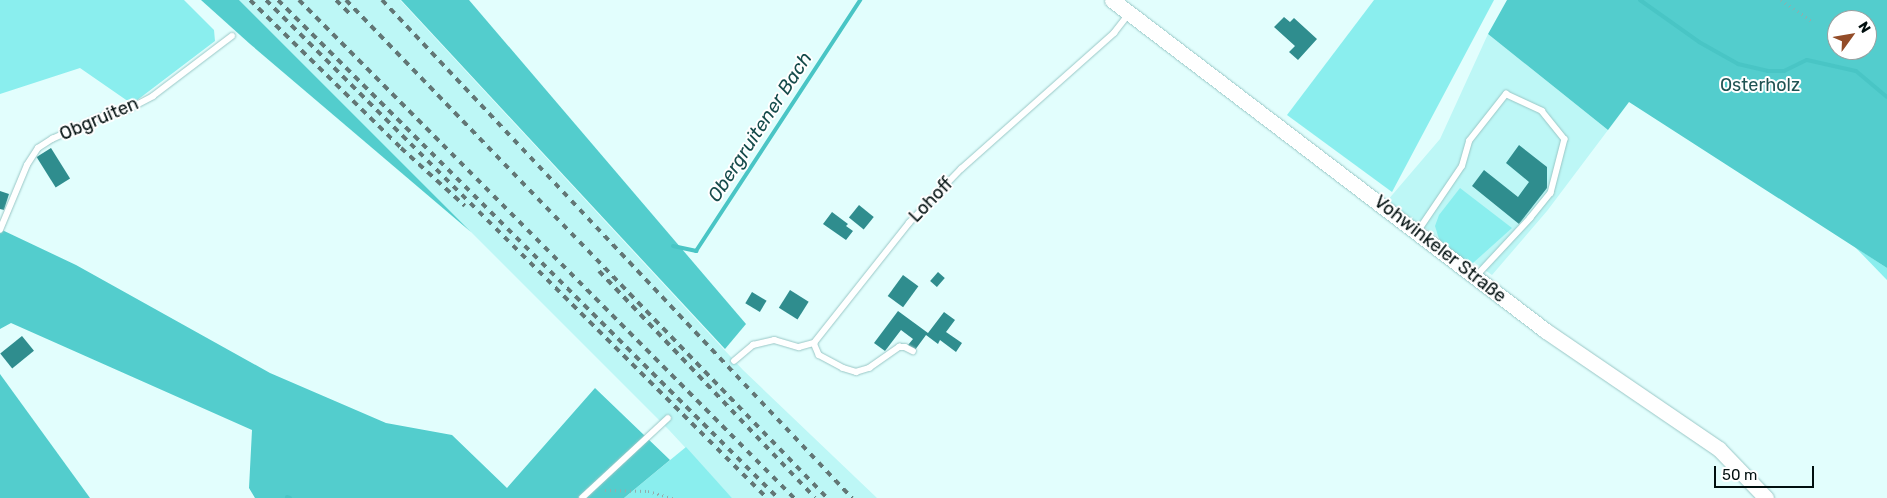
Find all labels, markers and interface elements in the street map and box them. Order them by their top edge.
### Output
north arrow [1827,10,1877,60]
text: N [1854,19,1874,36]
water label: Obergruitener Bach [703,48,817,206]
park label: Osterholz [1720,74,1800,96]
street label: Obgruiten [56,93,142,145]
street label: Lohoff [905,173,957,227]
street label: Vohwinkeler Straße [1370,191,1510,307]
scale bar [1717,456,1817,488]
text: 50 m [1722,466,1757,484]

